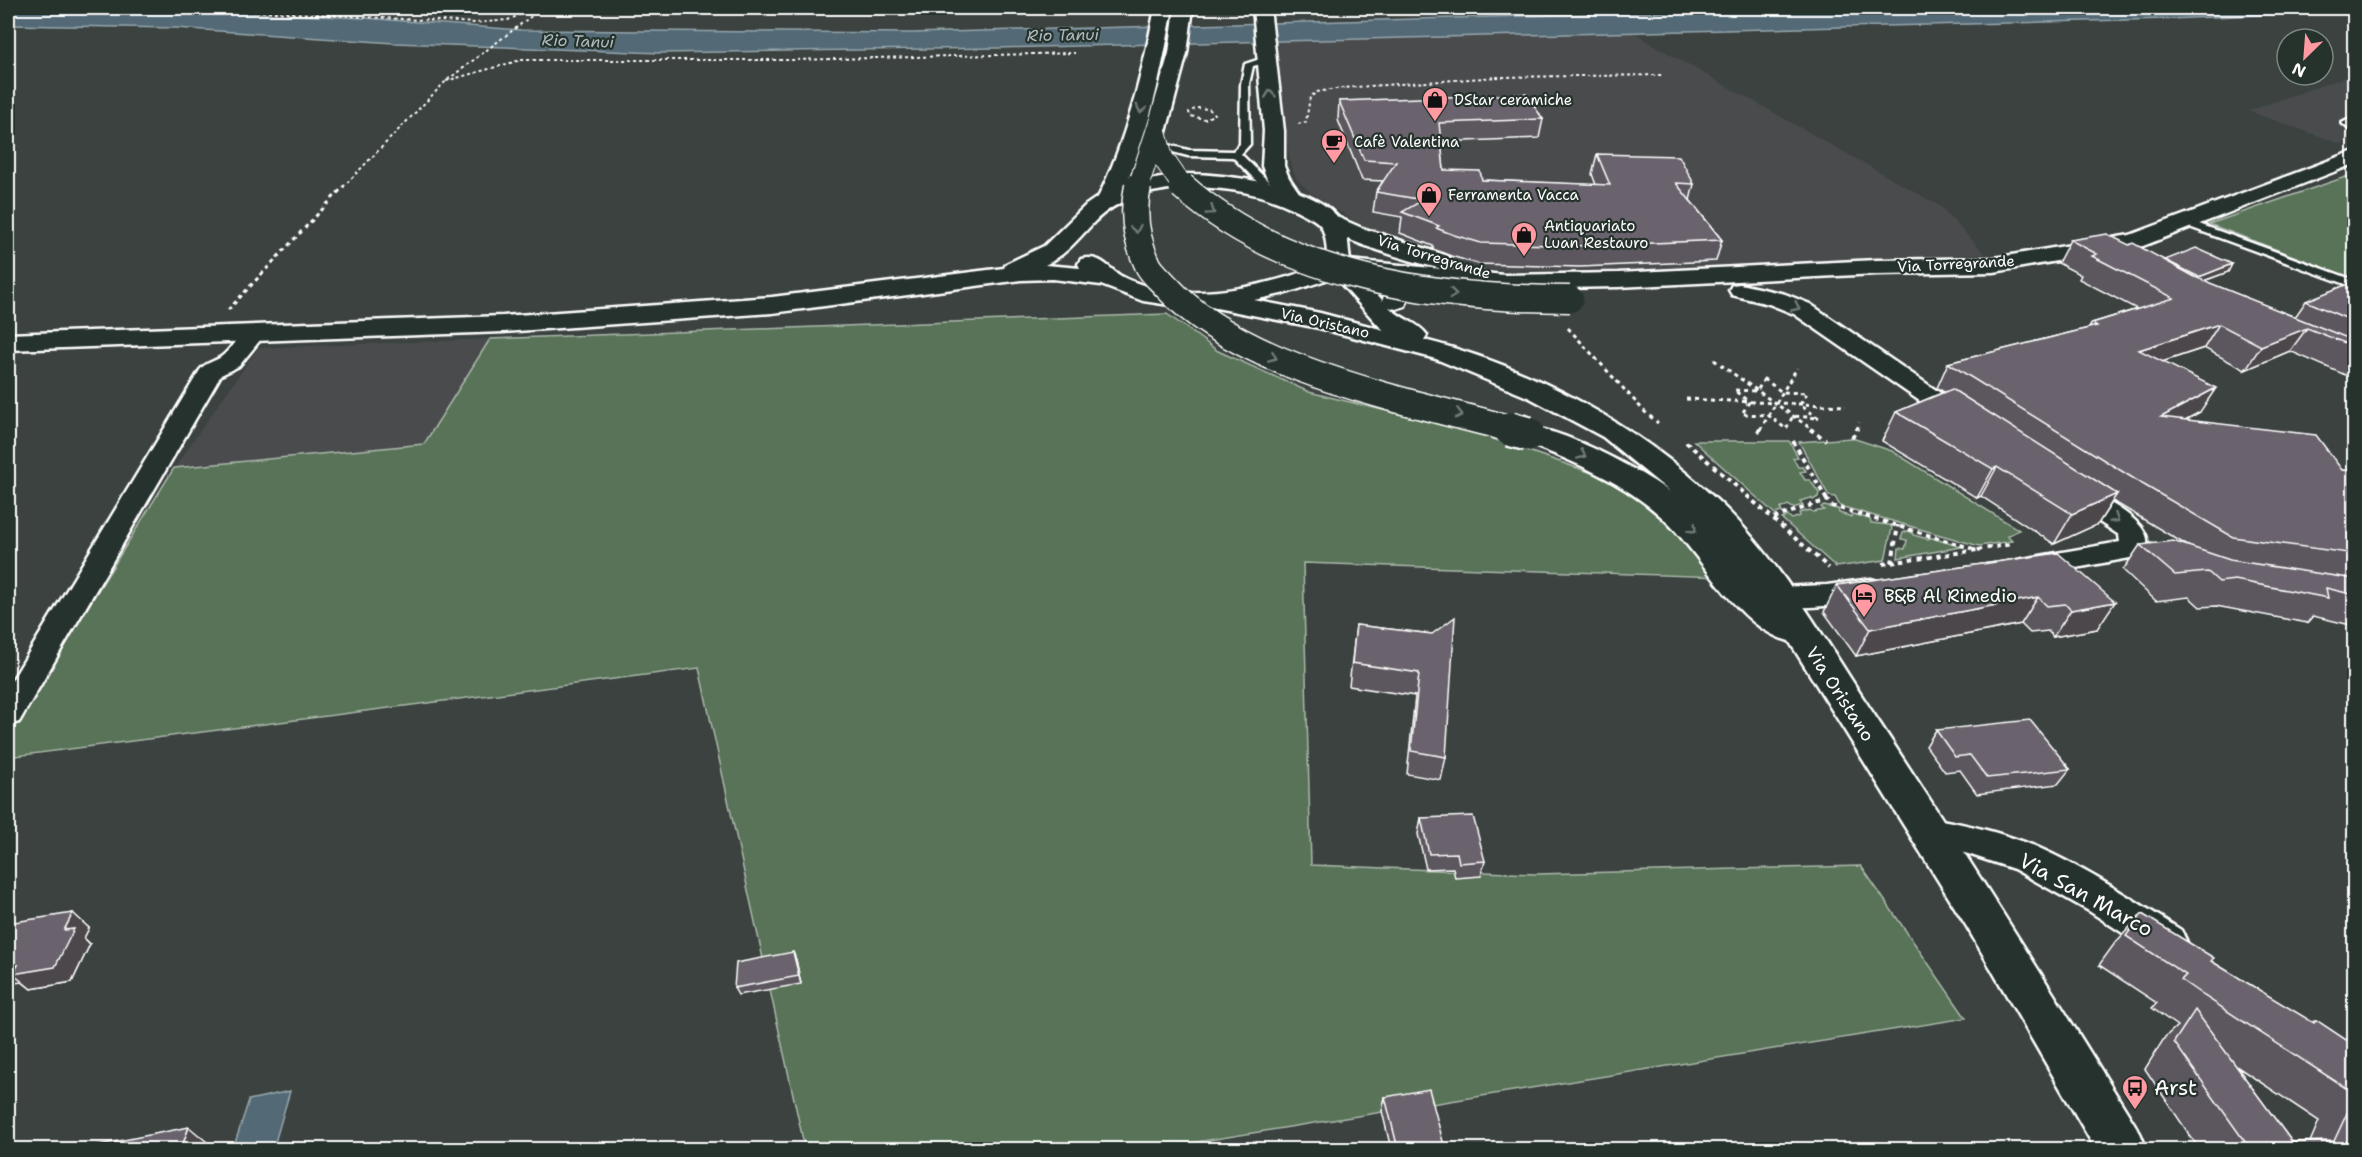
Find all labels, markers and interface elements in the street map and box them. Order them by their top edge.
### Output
water label: Rio Tanui [1027,24,1100,46]
north arrow [2275,27,2335,87]
water label: Rio Tanui [542,29,615,53]
text: N [2289,58,2309,82]
shop icon: DStar ceramiche [1420,85,1450,123]
one-way arrow [1264,89,1277,98]
place label: DStar ceramiche [1454,90,1572,110]
one-way arrow [1136,103,1149,113]
cafe icon: Cafè Valentina [1319,127,1349,165]
place label: Cafè Valentina [1354,132,1460,152]
shop icon: Ferramenta Vacca [1414,180,1444,218]
place label: Ferramenta Vacca [1448,185,1579,205]
one-way arrow [1205,204,1216,215]
place label: Antiquariato Luan Restauro [1544,216,1648,253]
shop icon: Antiquariato Luan Restauro [1509,220,1539,258]
one-way arrow [1130,224,1142,234]
street label: Via Torregrande [1375,230,1493,284]
street label: Via Torregrande [1897,251,2015,277]
one-way arrow [1449,287,1458,300]
one-way arrow [1789,299,1800,311]
street label: Via Oristano [1279,303,1371,343]
one-way arrow [1266,350,1277,362]
one-way arrow [1454,406,1464,419]
one-way arrow [1575,448,1586,460]
one-way arrow [2108,512,2119,523]
one-way arrow [1685,522,1696,533]
hotel icon: B&B Al Rimedio [1849,581,1879,619]
place label: B&B Al Rimedio [1884,584,2017,608]
street label: Via Oristano [1800,642,1880,746]
street label: Via San Marco [2014,847,2158,943]
bus stop icon: Arst [2120,1073,2150,1111]
place label: Arst [2154,1074,2197,1102]

